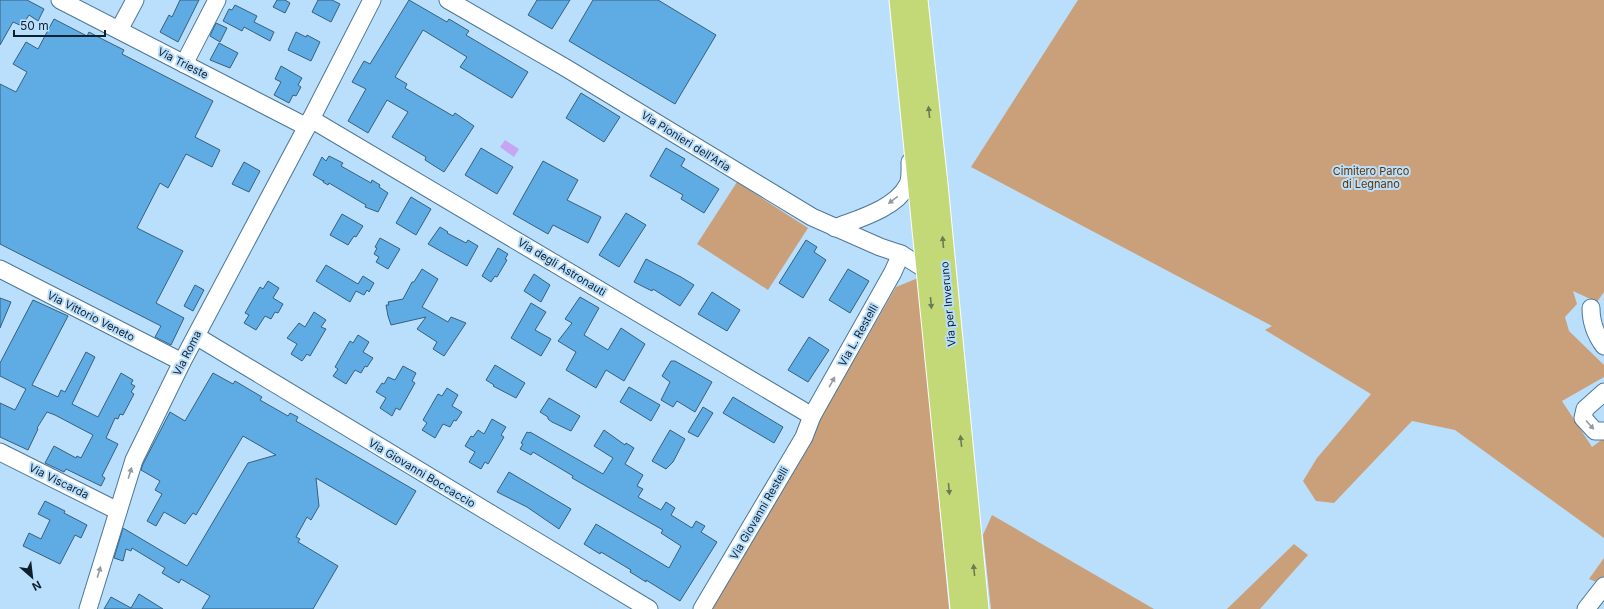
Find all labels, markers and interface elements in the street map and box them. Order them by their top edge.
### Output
scale bar [14,12,105,38]
text: 50 m [20,18,49,33]
street label: Via Trieste [155,44,211,82]
one-way arrow [926,106,932,119]
street label: Via Pionieri dell'Aria [639,108,733,174]
park label: Cimitero Parco di Legnano [1333,164,1410,191]
one-way arrow [888,196,899,204]
street label: Via degli Astronauti [515,235,609,299]
one-way arrow [939,236,946,248]
street label: Via per Inveruno [937,260,959,347]
street label: Via Vittorio Veneto [45,288,137,344]
one-way arrow [928,297,935,309]
street label: Via L. Restelli [835,301,881,369]
street label: Via Roma [170,328,204,378]
one-way arrow [828,376,835,388]
one-way arrow [1586,420,1595,431]
one-way arrow [958,435,964,447]
street label: Via Giovanni Boccaccio [366,436,478,511]
street label: Via Viscarda [27,460,91,502]
street label: Via Giovanni Restelli [727,464,791,562]
one-way arrow [127,467,133,479]
one-way arrow [946,482,952,495]
north arrow [12,557,52,597]
one-way arrow [971,564,978,576]
one-way arrow [96,565,102,577]
text: N [30,578,44,594]

